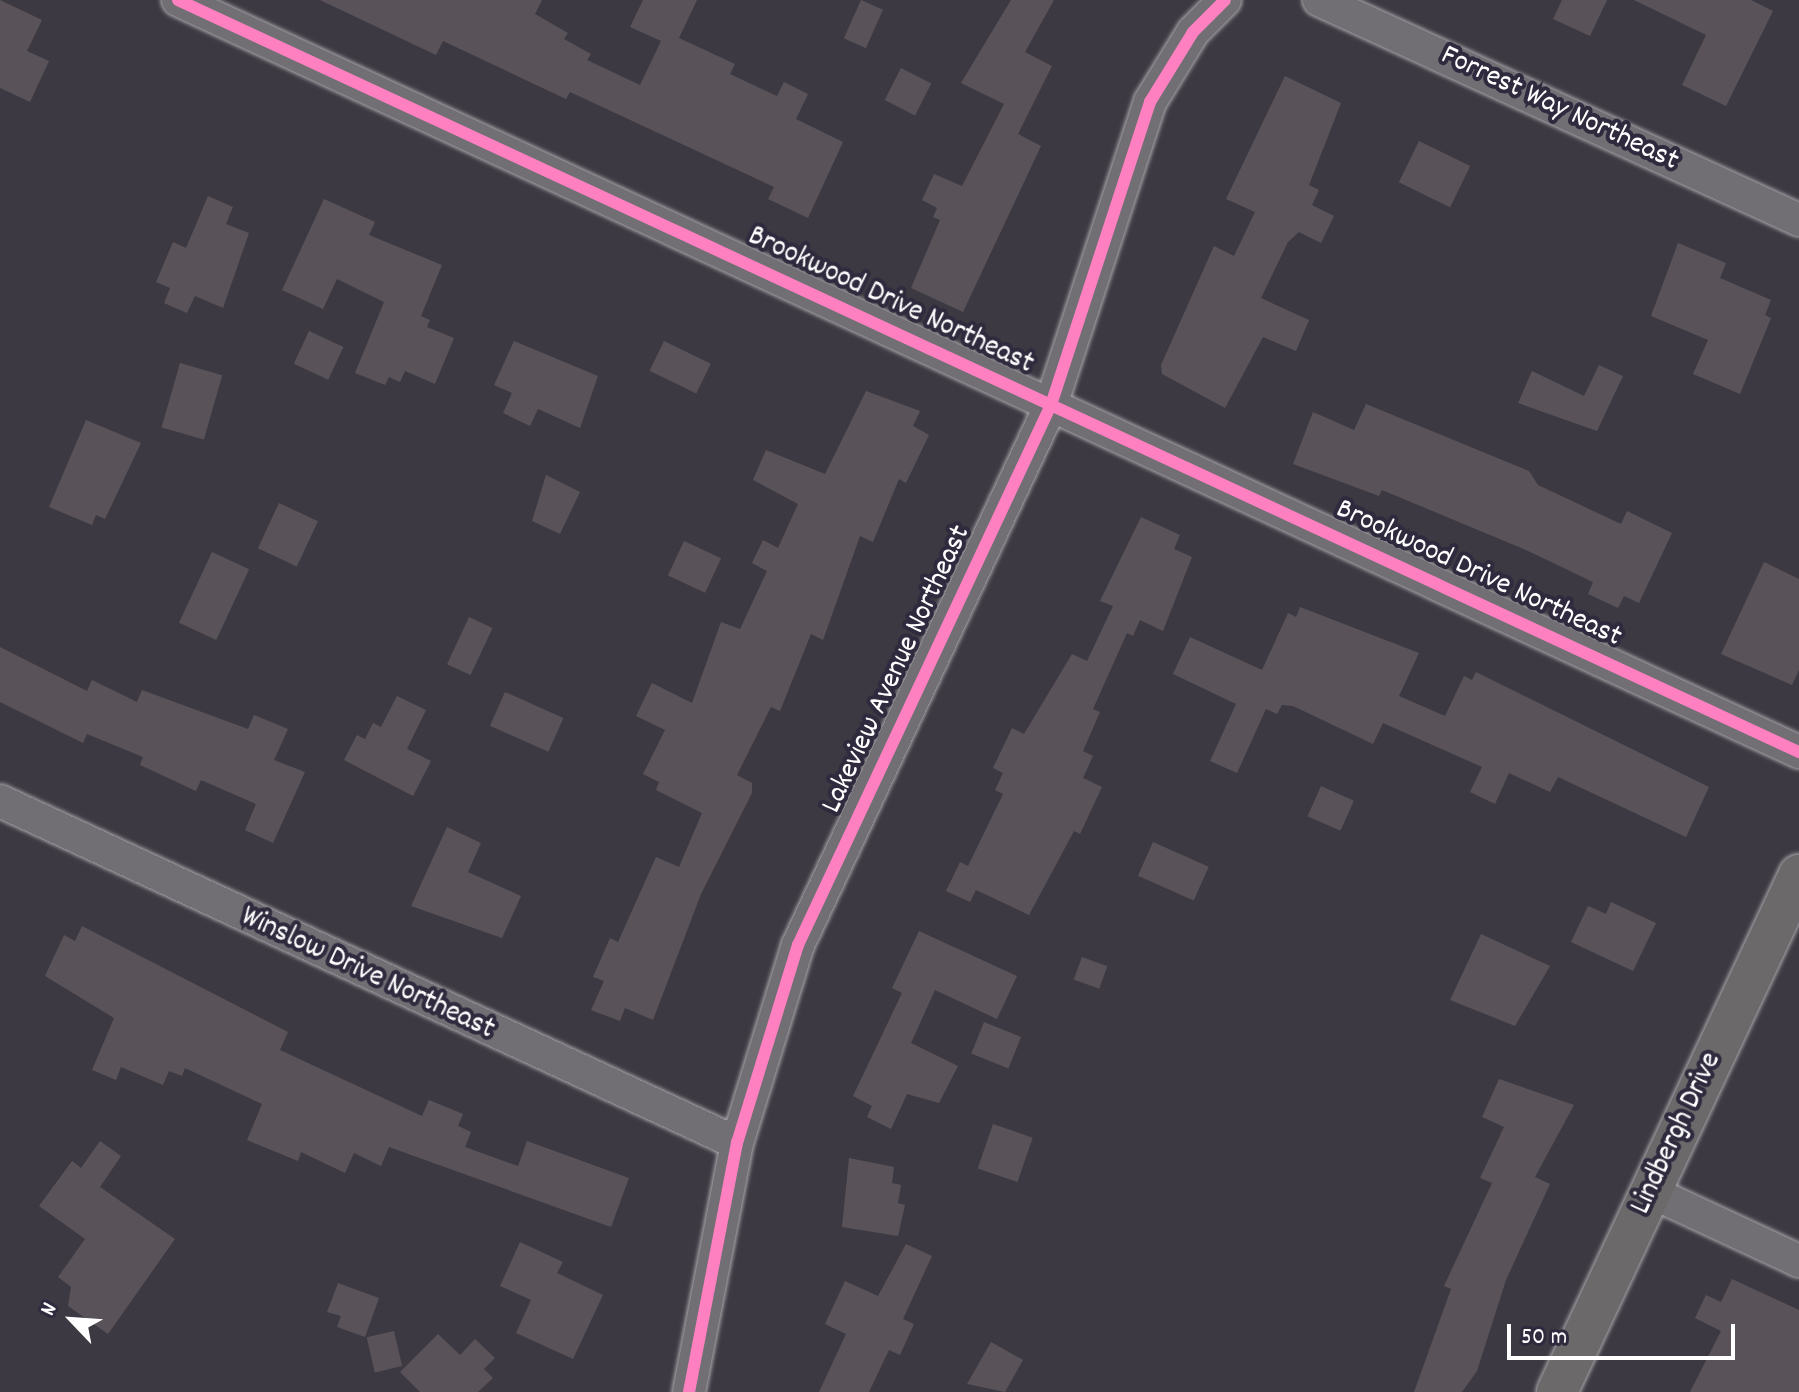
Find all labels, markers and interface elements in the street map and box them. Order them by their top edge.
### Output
street label: Forrest Way Northeast [1434,39,1684,181]
street label: Brookwood Drive Northeast [741,220,1039,384]
street label: Brookwood Drive Northeast [1329,493,1627,657]
street label: Lakeview Avenue Northeast [815,520,981,820]
street label: Winslow Drive Northeast [234,900,500,1050]
street label: Lindbergh Drive [1625,1047,1731,1221]
north arrow [32,1280,112,1360]
text: N [33,1298,66,1321]
scale bar [1511,1308,1739,1358]
text: 50 m [1521,1321,1567,1355]

